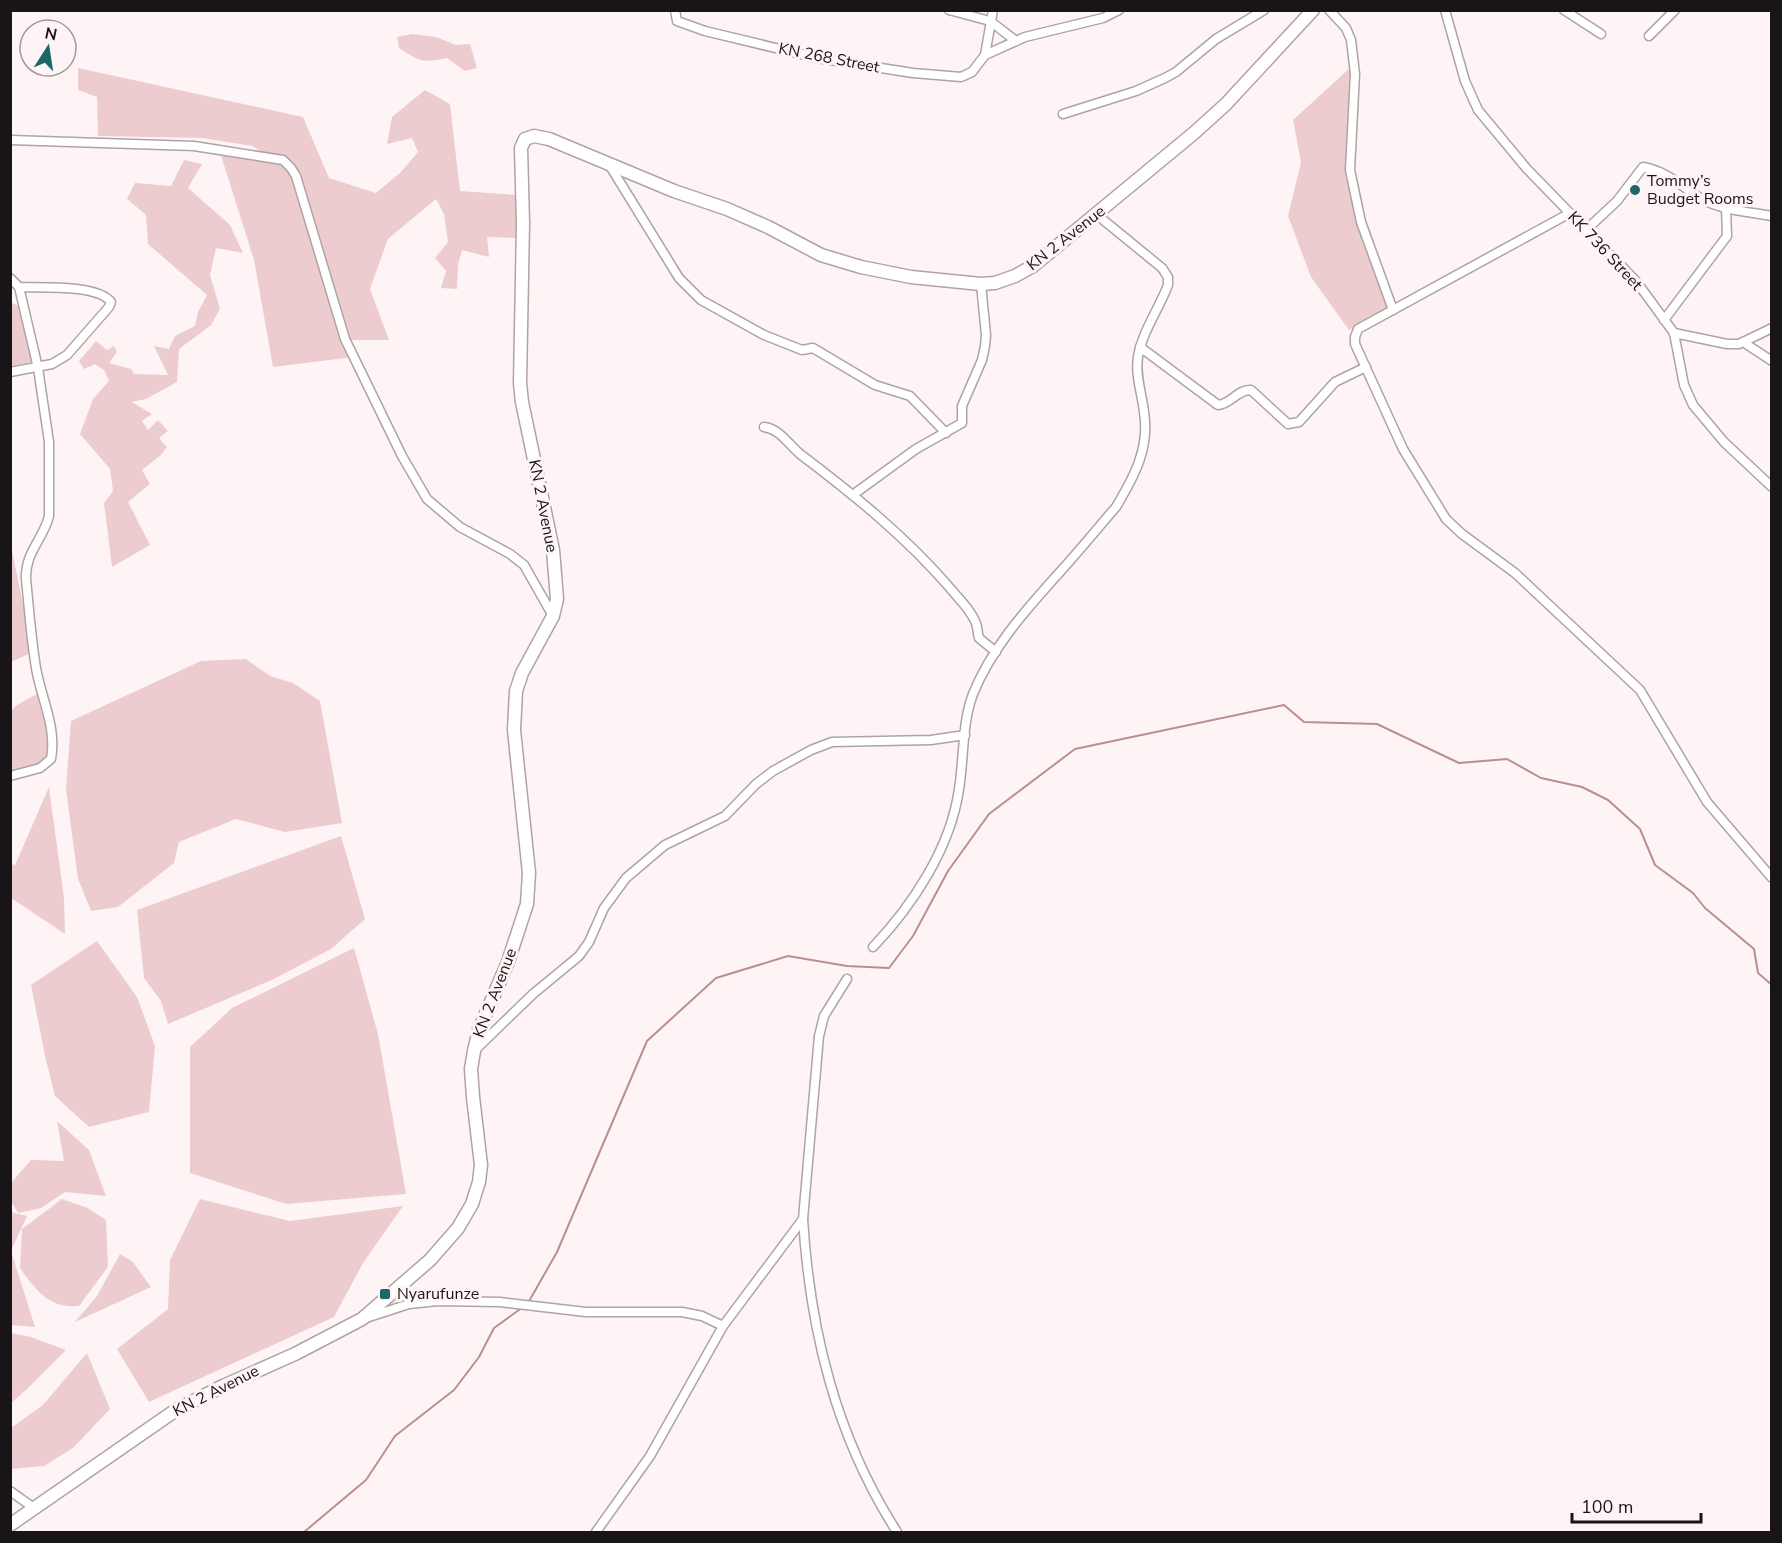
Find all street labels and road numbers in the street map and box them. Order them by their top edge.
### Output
street label: KN 268 Street [777,37,882,79]
street label: KN 2 Avenue [1022,200,1110,276]
street label: KK 736 Street [1563,207,1648,296]
street label: KN 2 Avenue [523,458,563,554]
street label: KN 2 Avenue [468,945,522,1041]
street label: KN 2 Avenue [169,1360,263,1422]

